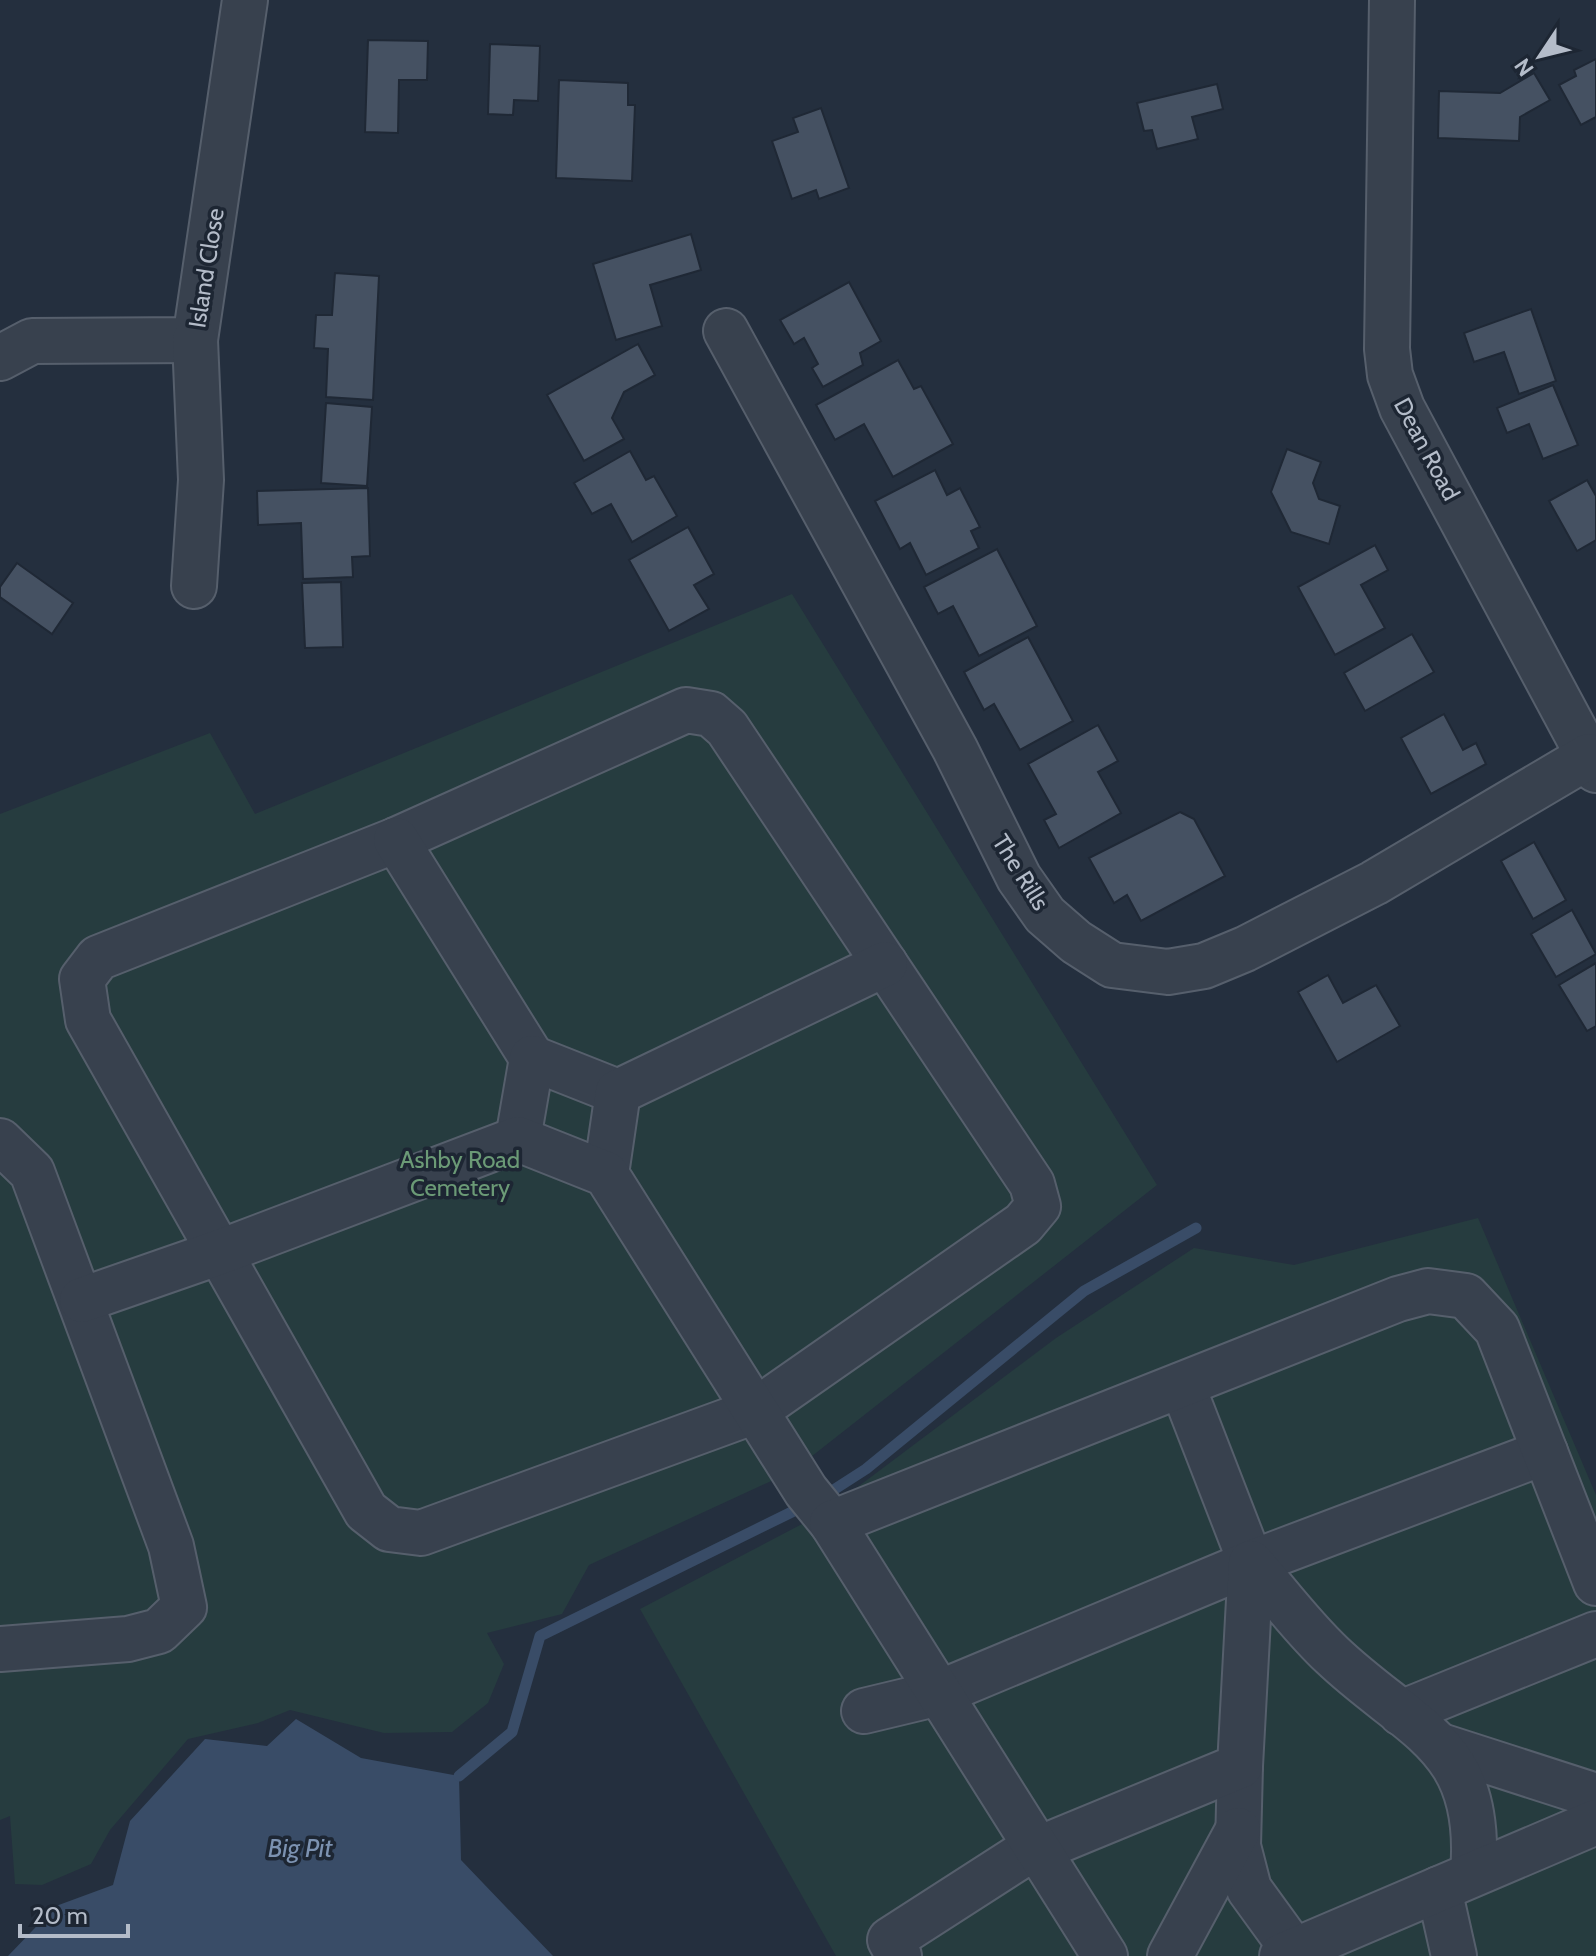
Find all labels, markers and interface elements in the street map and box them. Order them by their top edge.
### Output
north arrow [1500,16,1580,96]
text: N [1509,53,1540,81]
street label: Island Close [182,206,230,330]
street label: Dean Road [1388,393,1466,505]
street label: The Rills [986,829,1056,915]
park label: Ashby Road Cemetery [400,1145,520,1202]
water label: Big Pit [268,1832,333,1864]
scale bar [20,1888,128,1938]
text: 20 m [32,1901,88,1930]

